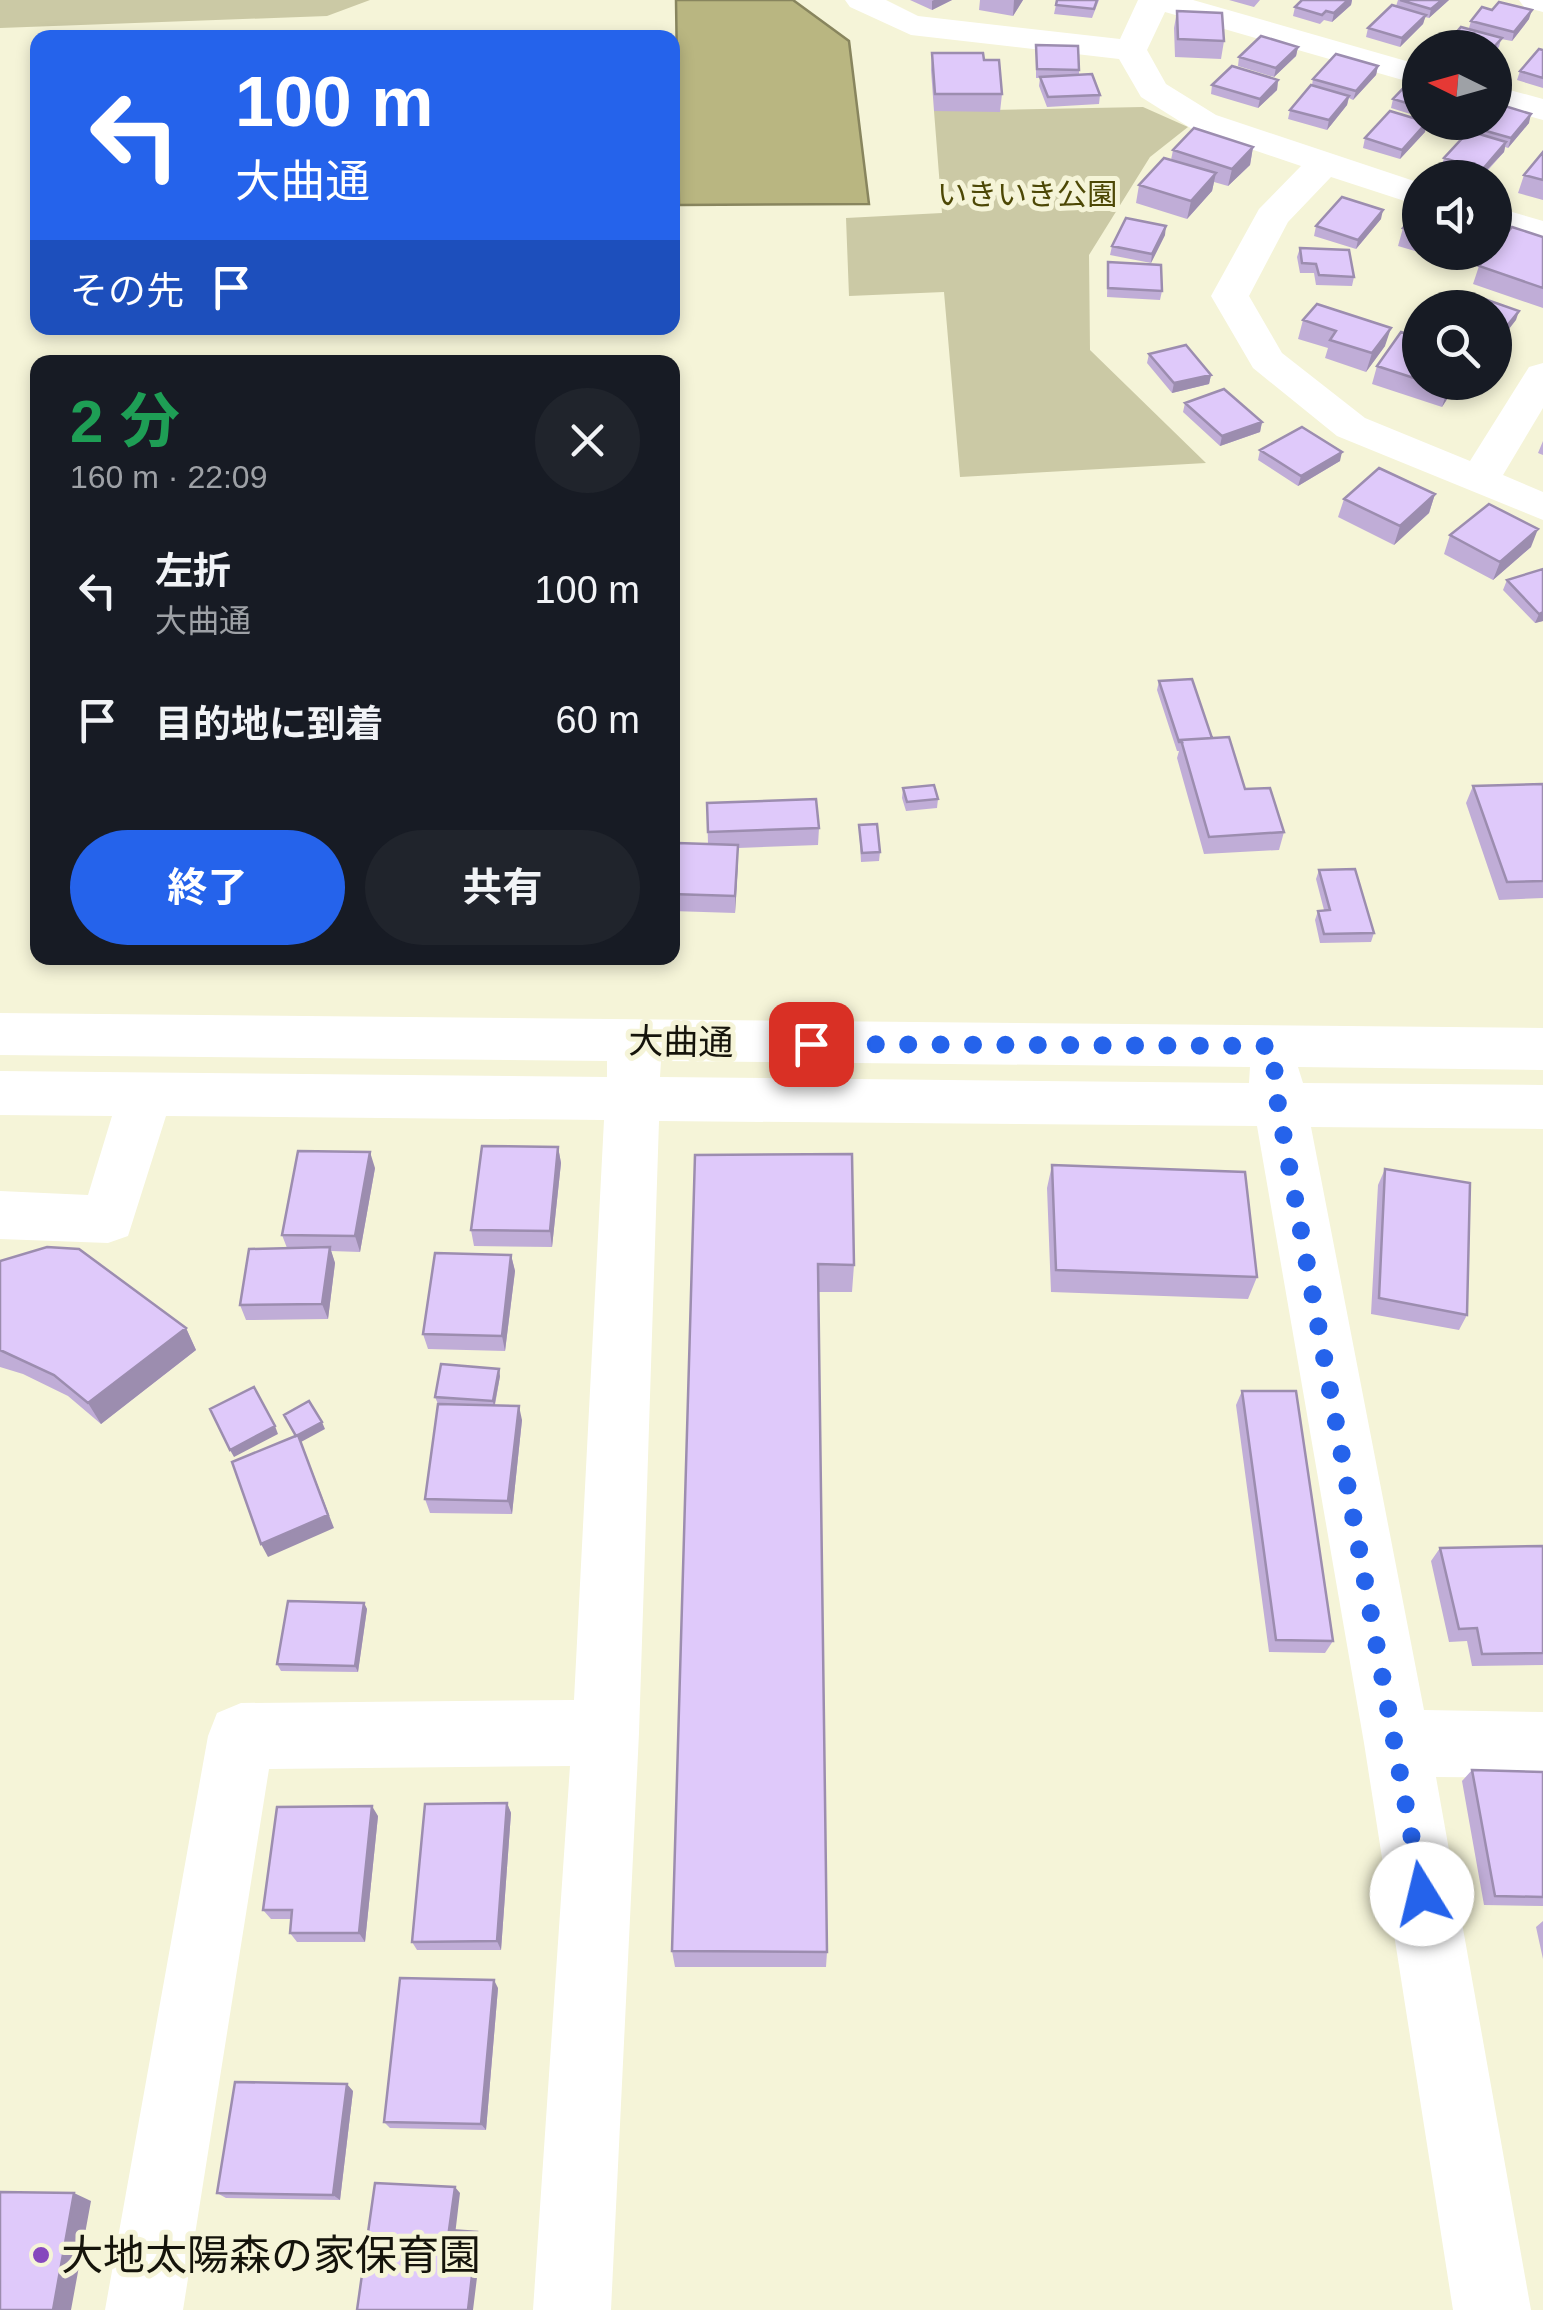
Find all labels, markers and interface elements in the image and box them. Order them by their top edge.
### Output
north arrow [1402,30,1512,140]
map controls [1402,30,1512,400]
text: 100 m [235,63,433,141]
icon: left [70,70,200,200]
text: 大曲通 [235,156,370,207]
button: sound [1402,160,1512,270]
park label: いきいき公園 [937,178,1117,211]
icon: arrive [204,260,259,315]
text: その先 [70,270,184,312]
button: search [1402,290,1512,400]
text: 2 分 [70,388,180,455]
button: close [535,388,640,493]
text: 160 m · 22:09 [70,459,267,495]
text: 左折 [155,550,231,592]
icon: left [70,563,125,618]
text: 100 m [534,569,640,611]
text: 大曲通 [155,603,251,639]
icon: arrive [70,693,125,748]
text: 60 m [556,699,640,741]
text: 目的地に到着 [155,703,383,745]
button: 終了 [70,830,345,945]
button: 共有 [365,830,640,945]
pin [769,1002,854,1087]
icon: arrive [784,1017,839,1072]
street label: 大曲通 [628,1021,734,1062]
position arrow [1370,1842,1474,1946]
place label: 大地太陽森の家保育園 [61,2232,481,2279]
marker: 大地太陽森の家保育園 [30,2244,52,2266]

